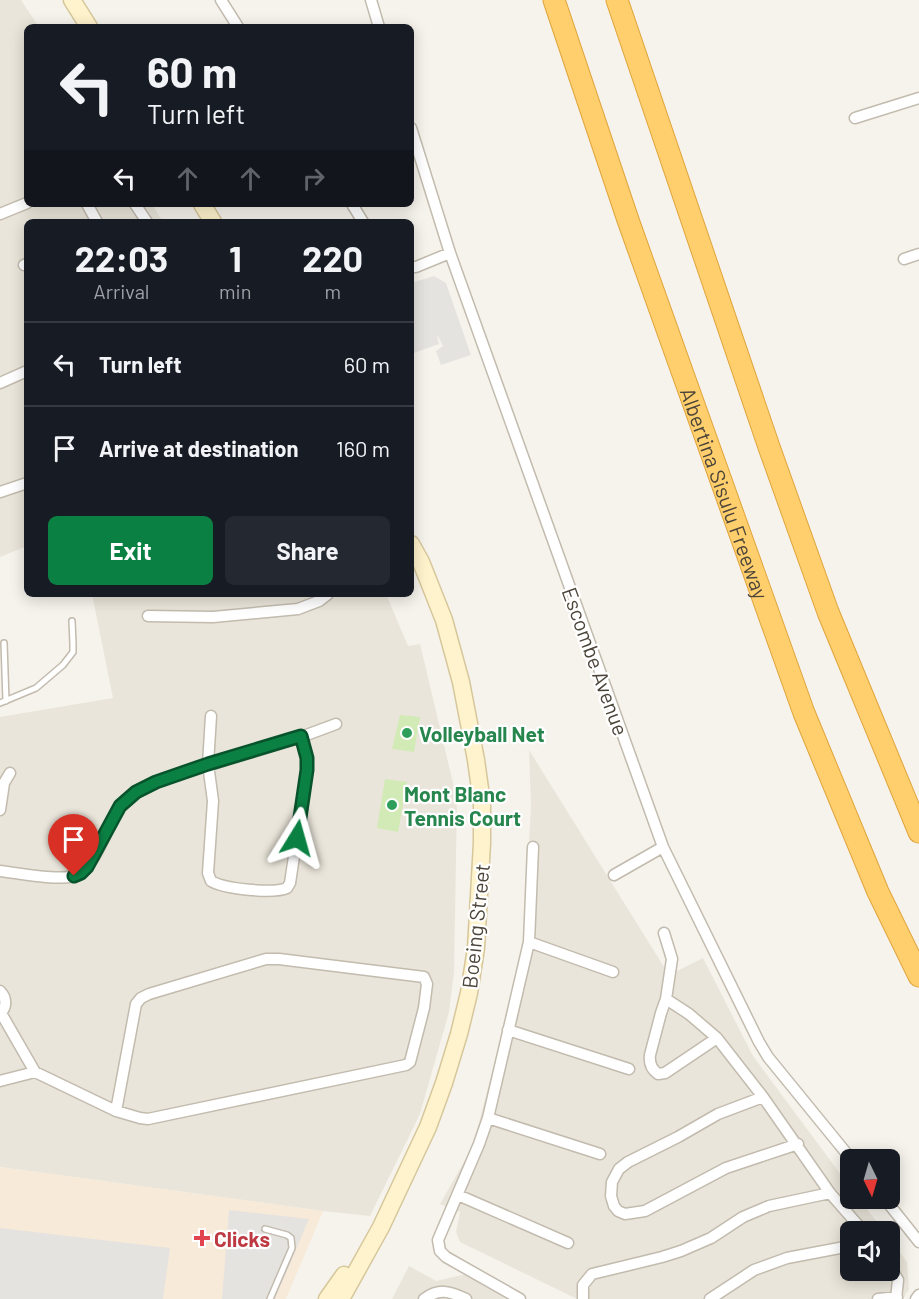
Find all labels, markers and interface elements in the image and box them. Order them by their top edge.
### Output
text: 60 m [147,46,237,96]
icon: left [48,48,126,126]
text: Turn left [147,97,245,129]
icon: left [108,162,141,195]
icon: ahead [171,162,204,195]
icon: ahead [234,162,267,195]
icon: right [297,162,330,195]
text: 22:03 [75,236,168,279]
text: 1 [229,236,242,279]
text: 220 [302,236,363,279]
text: Arrival [94,279,149,303]
text: min [219,279,251,303]
text: m [324,279,341,303]
icon: left [48,348,81,381]
text: Turn left [99,351,182,377]
text: 60 m [344,351,390,377]
street label: Albertina Sisulu Freeway [676,384,775,603]
icon: arrive [48,432,81,465]
text: Arrive at destination [99,435,298,461]
text: 160 m [336,435,390,461]
button: Exit [48,516,213,585]
button: Share [225,516,390,585]
street label: Escombe Avenue [558,583,634,739]
place label: Volleyball Net [419,721,545,746]
marker: Volleyball Net [400,726,414,740]
place label: Mont Blanc Tennis Court [404,781,521,830]
marker: Mont Blanc Tennis Court [385,798,399,812]
position arrow [265,806,329,870]
pin [48,814,99,876]
icon: arrive [57,823,90,856]
street label: Boeing Street [456,862,494,990]
north arrow [840,1149,900,1209]
map controls [840,1149,900,1281]
button: sound [840,1221,900,1281]
place label: Clicks [214,1226,270,1251]
marker: Clicks [195,1231,209,1245]

